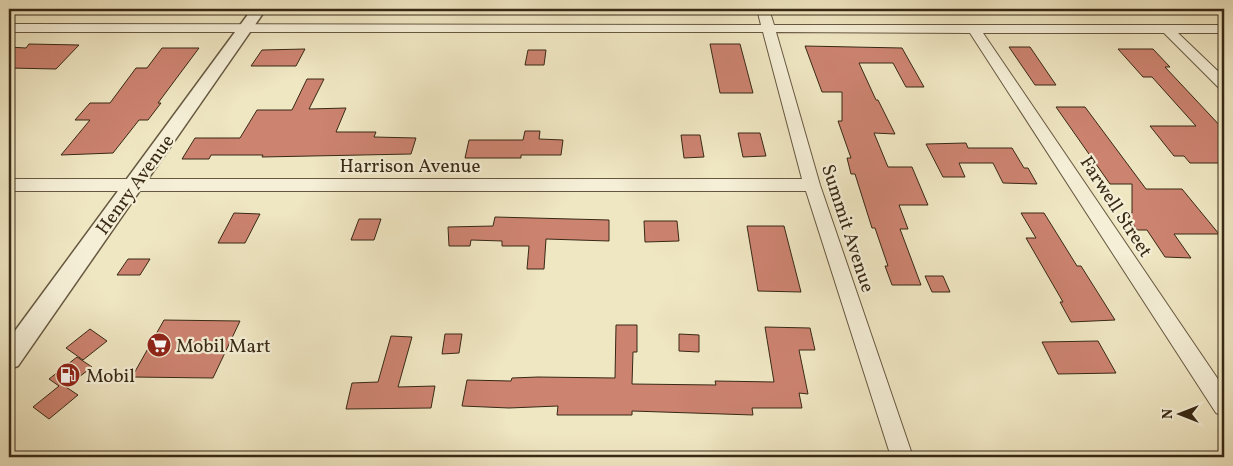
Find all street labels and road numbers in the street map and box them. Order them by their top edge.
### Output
street label: Henry Avenue [90,130,181,241]
street label: Farwell Street [1073,152,1158,263]
street label: Harrison Avenue [340,154,480,180]
street label: Summit Avenue [814,161,880,296]

